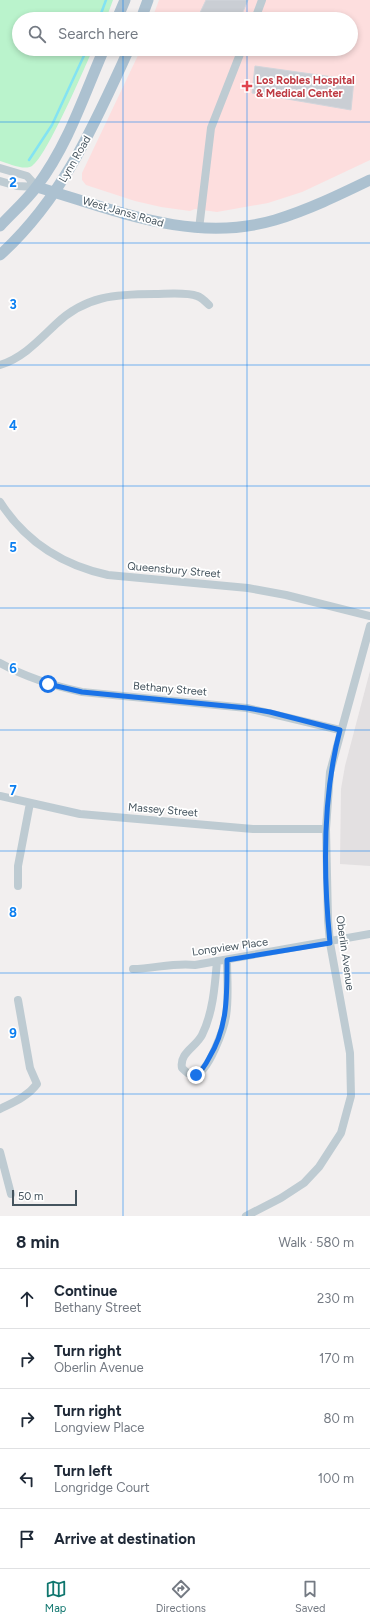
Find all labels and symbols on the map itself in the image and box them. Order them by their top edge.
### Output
place label: Los Robles Hospital & Medical Center [256,74,355,100]
marker: Los Robles Hospital & Medical Center [241,80,253,92]
street label: Lynn Road [56,133,94,185]
text: 2 [9,175,17,190]
street label: West Janss Road [81,194,165,230]
text: 3 [9,297,17,312]
text: 4 [9,418,17,433]
text: 5 [9,540,17,555]
street label: Queensbury Street [127,559,221,581]
text: 6 [9,661,17,676]
route start [39,675,57,693]
street label: Bethany Street [133,679,207,699]
text: 7 [9,783,17,798]
street label: Massey Street [127,800,199,820]
text: 8 [9,905,17,920]
street label: Oberlin Avenue [333,915,357,991]
street label: Longview Place [191,935,269,959]
text: 9 [9,1026,17,1041]
route end [187,1066,205,1084]
scale bar [12,1188,77,1207]

